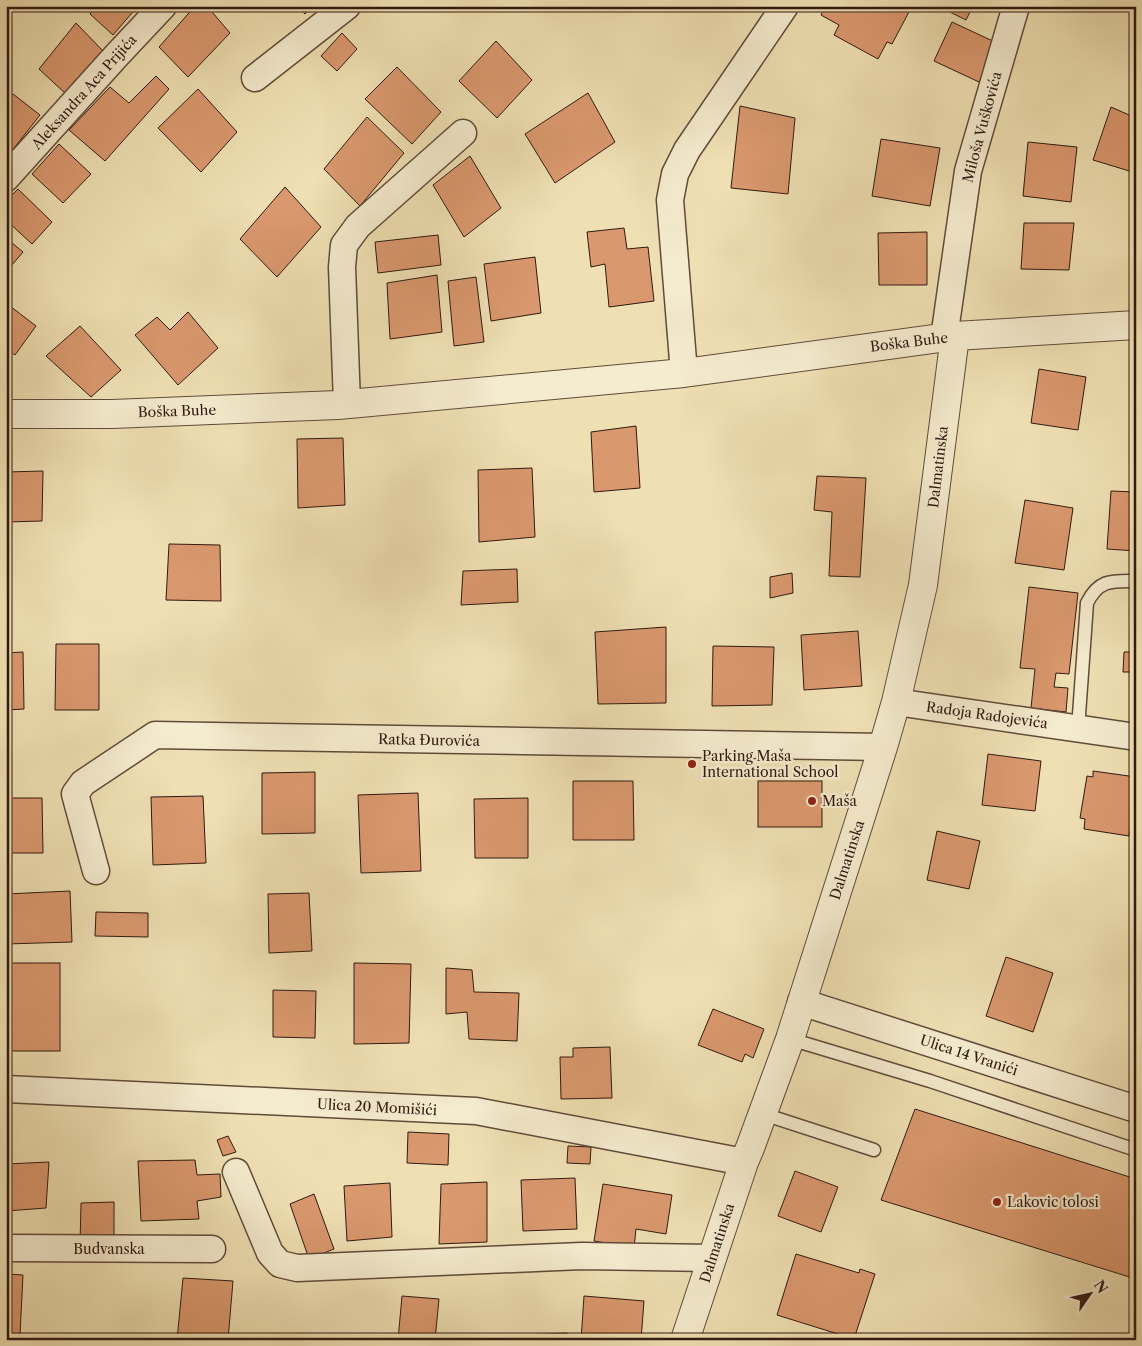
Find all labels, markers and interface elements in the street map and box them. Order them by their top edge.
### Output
street label: Aleksandra Aca Prijića [27,30,141,154]
street label: Miloša Vuškovića [959,69,1006,184]
street label: Boška Buhe [869,328,949,356]
street label: Boška Buhe [138,401,217,421]
street label: Dalmatinska [924,424,952,509]
street label: Radoja Radojevića [925,698,1050,733]
street label: Ratka Đurovića [378,730,481,750]
place label: Parking Maša International School [702,747,839,781]
marker: Parking Maša International School [686,758,698,770]
place label: Maša [822,792,858,810]
marker: Maša [806,795,818,807]
street label: Dalmatinska [826,817,869,902]
street label: Ulica 14 Vranići [918,1031,1020,1079]
street label: Ulica 20 Momišići [317,1095,437,1119]
place label: Lakovic tolosi [1007,1193,1099,1211]
marker: Lakovic tolosi [991,1196,1003,1208]
street label: Dalmatinska [696,1200,739,1285]
street label: Budvanska [73,1240,145,1258]
north arrow [1064,1268,1114,1318]
text: N [1090,1277,1112,1297]

